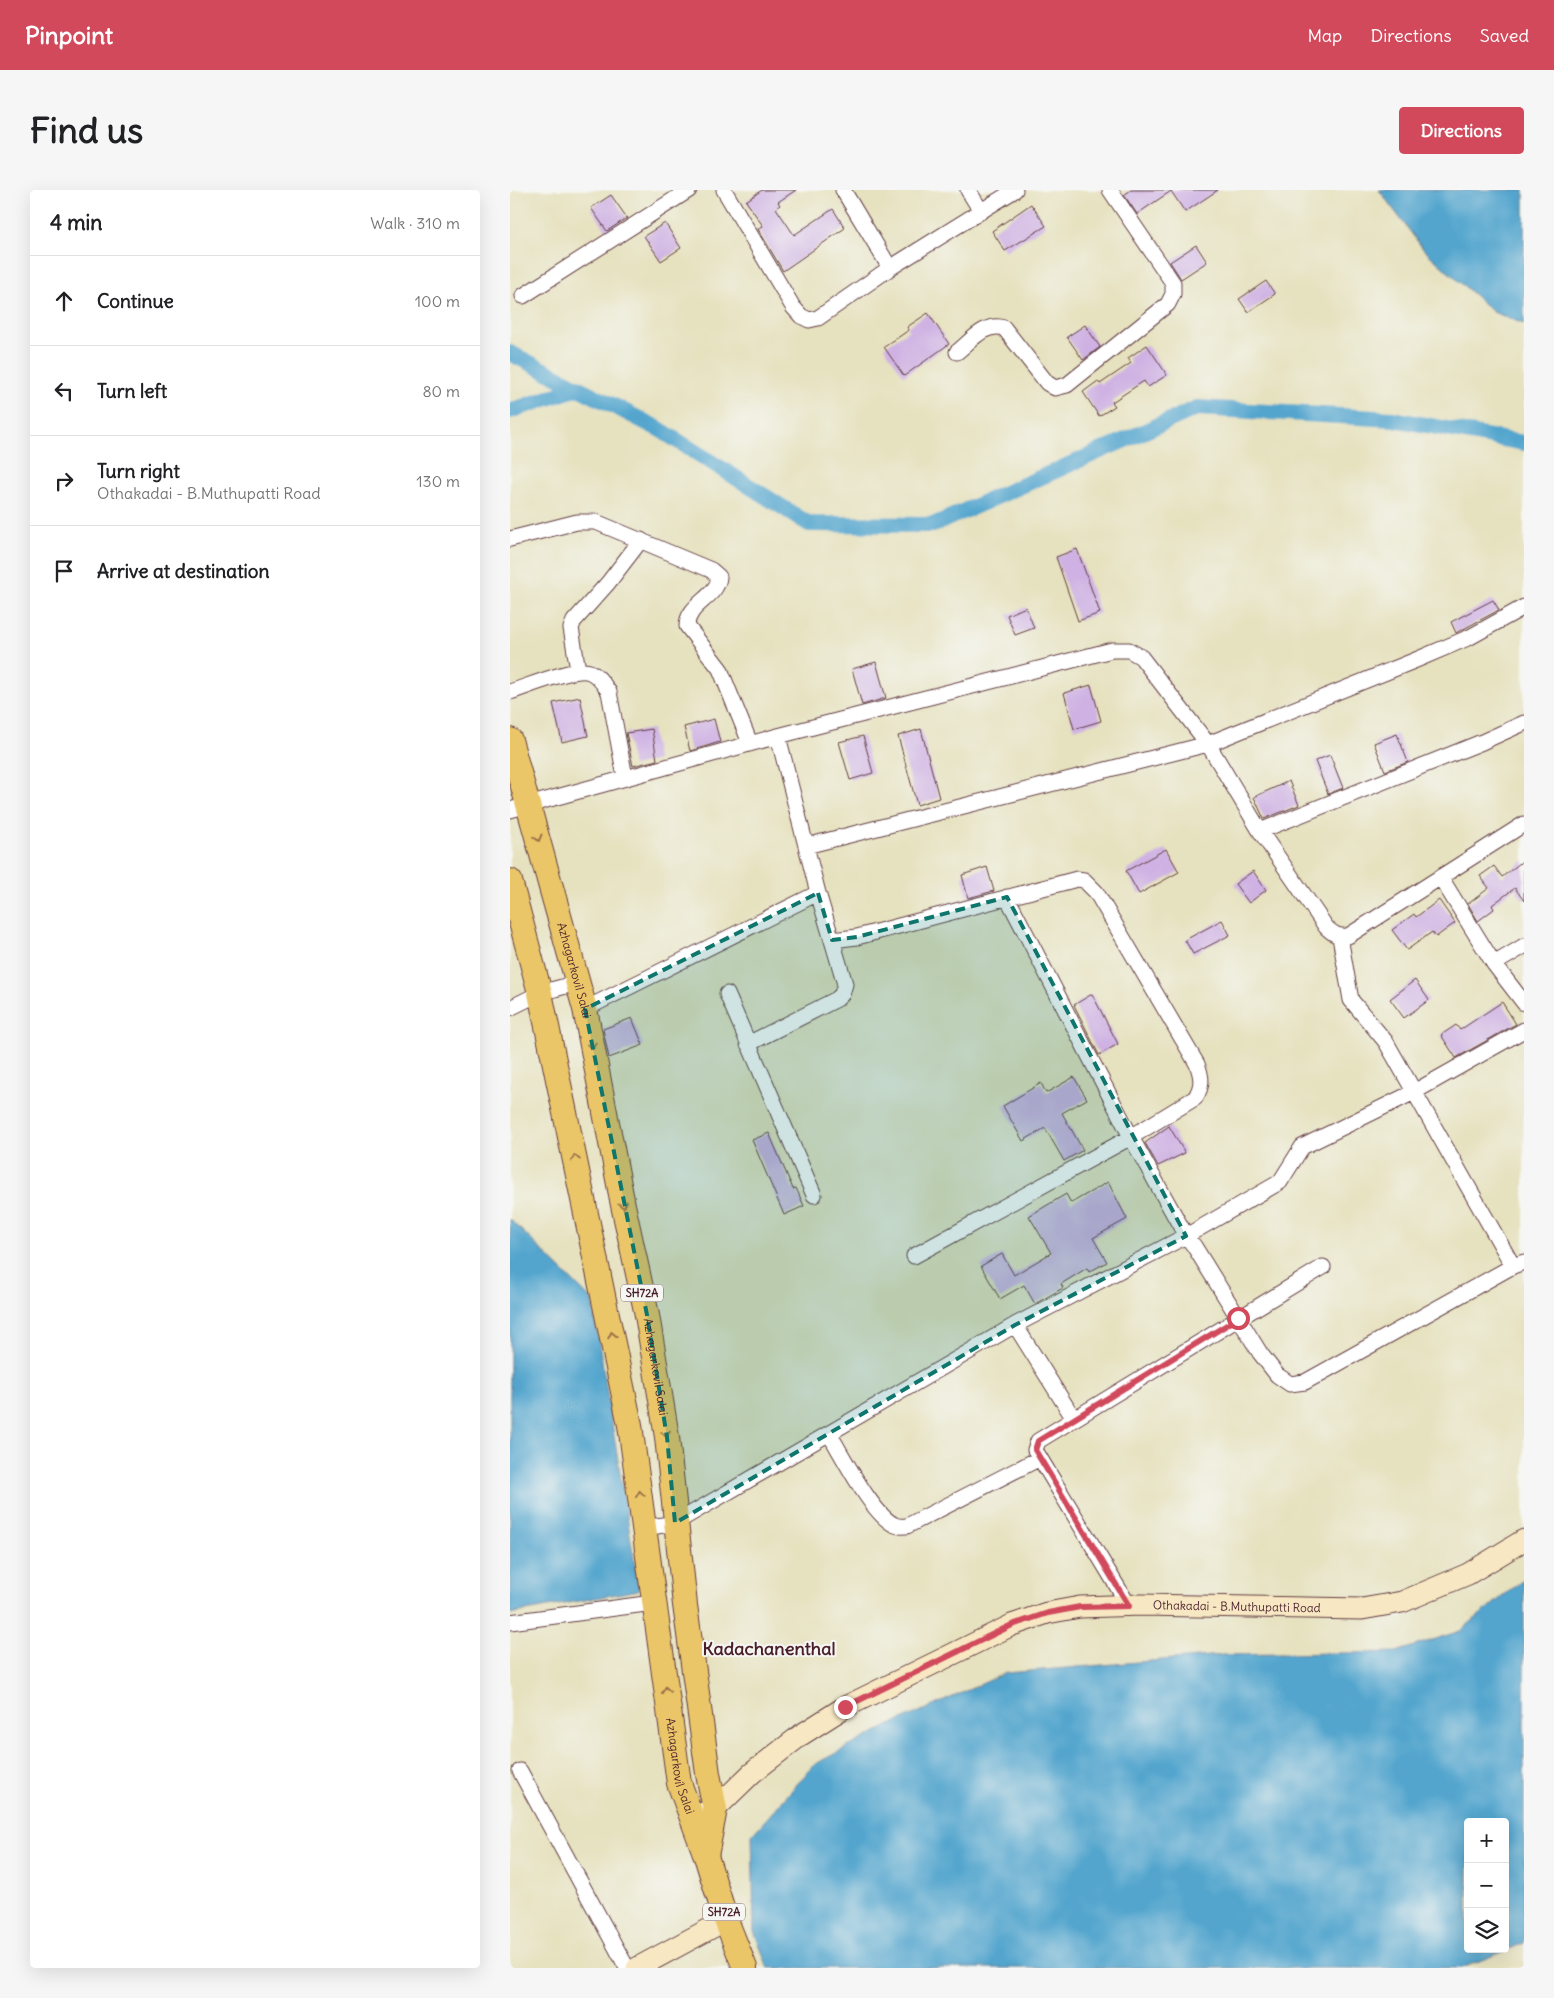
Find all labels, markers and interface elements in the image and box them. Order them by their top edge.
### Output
text: Pinpoint [25,20,113,50]
text: Map [1307,24,1342,47]
text: Directions [1370,24,1452,47]
text: Saved [1480,24,1529,47]
button: Directions [1399,107,1524,154]
text: Find us [30,108,143,152]
text: 4 min [50,209,102,236]
text: Walk · 310 m [370,213,460,233]
icon: ahead [50,287,78,315]
text: Continue [97,289,174,313]
text: 100 m [415,291,460,311]
icon: left [50,377,78,405]
text: Turn left [97,379,167,403]
text: 80 m [422,381,460,401]
text: Turn right [97,459,180,483]
icon: right [50,467,78,495]
text: 130 m [416,471,460,491]
text: Othakadai - B.Muthupatti Road [97,483,321,503]
icon: arrive [50,557,78,585]
text: Arrive at destination [97,559,270,583]
one-way arrow [532,833,543,842]
street label: Azhagarkovil Salai [554,921,595,1019]
one-way arrow [586,1041,597,1050]
one-way arrow [570,1154,581,1163]
one-way arrow [617,1201,627,1210]
road number: SH72A [621,1284,663,1302]
route start [1227,1307,1250,1330]
street label: Azhagarkovil Salai [641,1317,671,1416]
one-way arrow [607,1330,617,1339]
one-way arrow [660,1430,671,1438]
one-way arrow [635,1490,646,1498]
street label: Othakadai - B.Muthupatti Road [1153,1597,1321,1615]
district label: Kadachanenthal [703,1637,835,1660]
one-way arrow [661,1686,671,1695]
route end [834,1696,857,1719]
street label: Azhagarkovil Salai [663,1717,698,1816]
map controls [1464,1818,1509,1953]
button: + [1464,1818,1509,1863]
button: − [1464,1863,1509,1908]
road number: SH72A [703,1904,745,1920]
button: layers [1464,1908,1509,1953]

